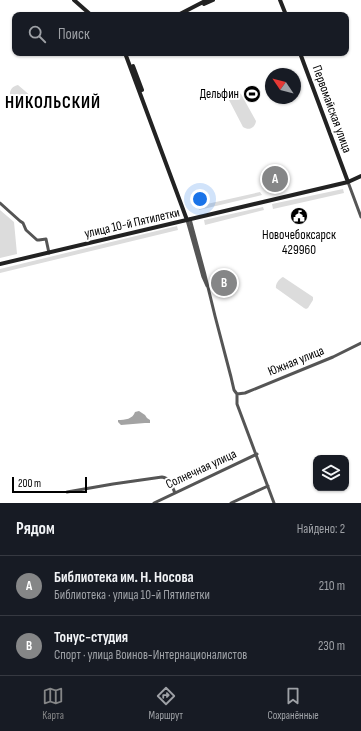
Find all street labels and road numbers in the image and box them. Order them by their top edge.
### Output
street label: Первомайская улица [309,63,355,155]
street label: улица 10-й Пятилетки [83,204,181,242]
street label: Южная улица [266,343,326,379]
street label: Солнечная улица [163,446,239,492]

